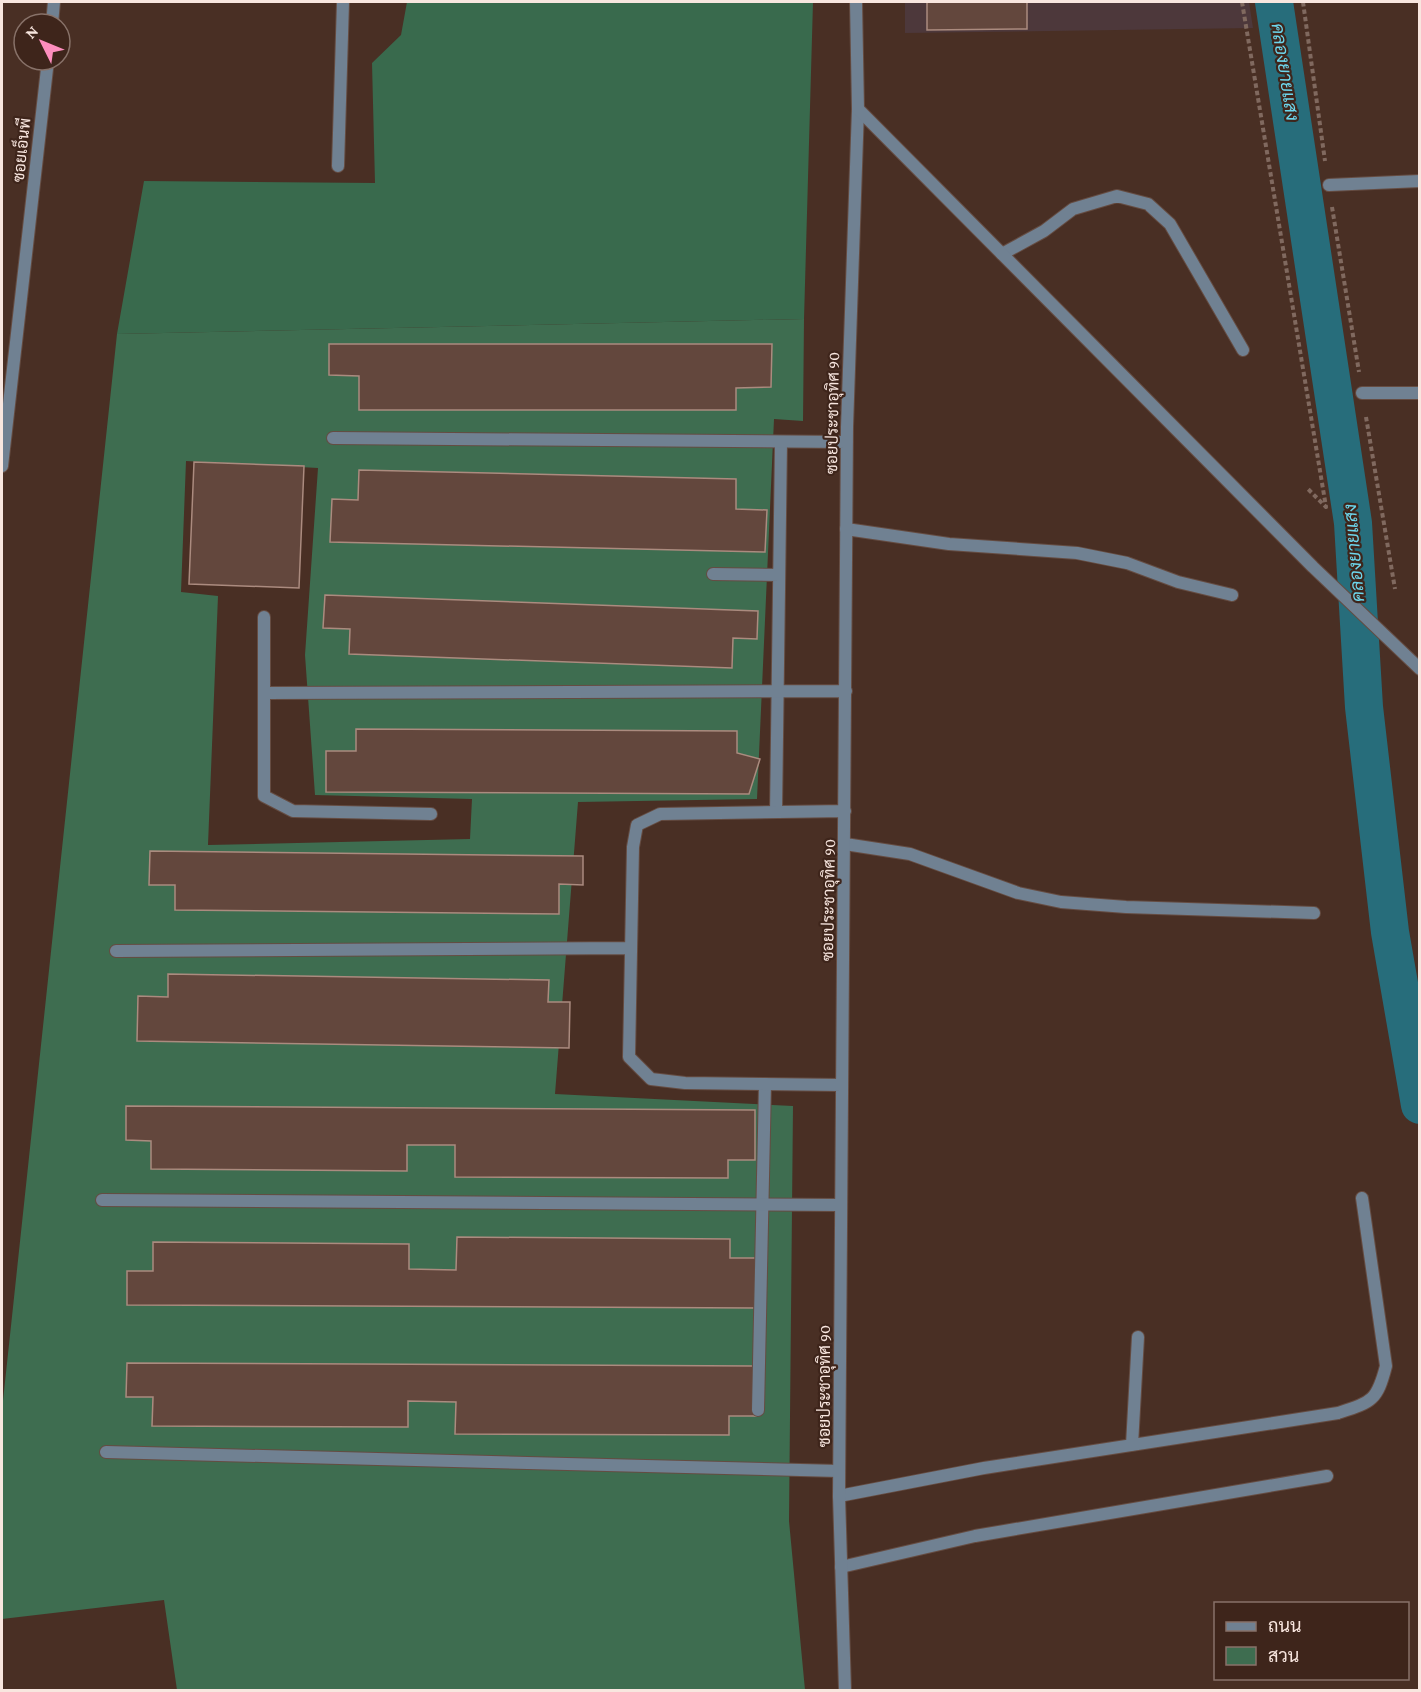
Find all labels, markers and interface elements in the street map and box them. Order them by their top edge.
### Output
north arrow [12,12,72,72]
text: N [21,22,41,42]
water label: คลองยายแสง [1267,22,1303,122]
street label: ซอยเอ็นพี [5,117,33,183]
street label: ซอยประชาอุทิศ 90 [822,352,845,474]
water label: คลองยายแสง [1340,503,1368,603]
street label: ซอยประชาอุทิศ 90 [818,839,841,961]
street label: ซอยประชาอุทิศ 90 [815,1325,836,1447]
legend [1214,1602,1409,1680]
text: ถนน [1268,1616,1301,1636]
text: สวน [1268,1646,1299,1666]

